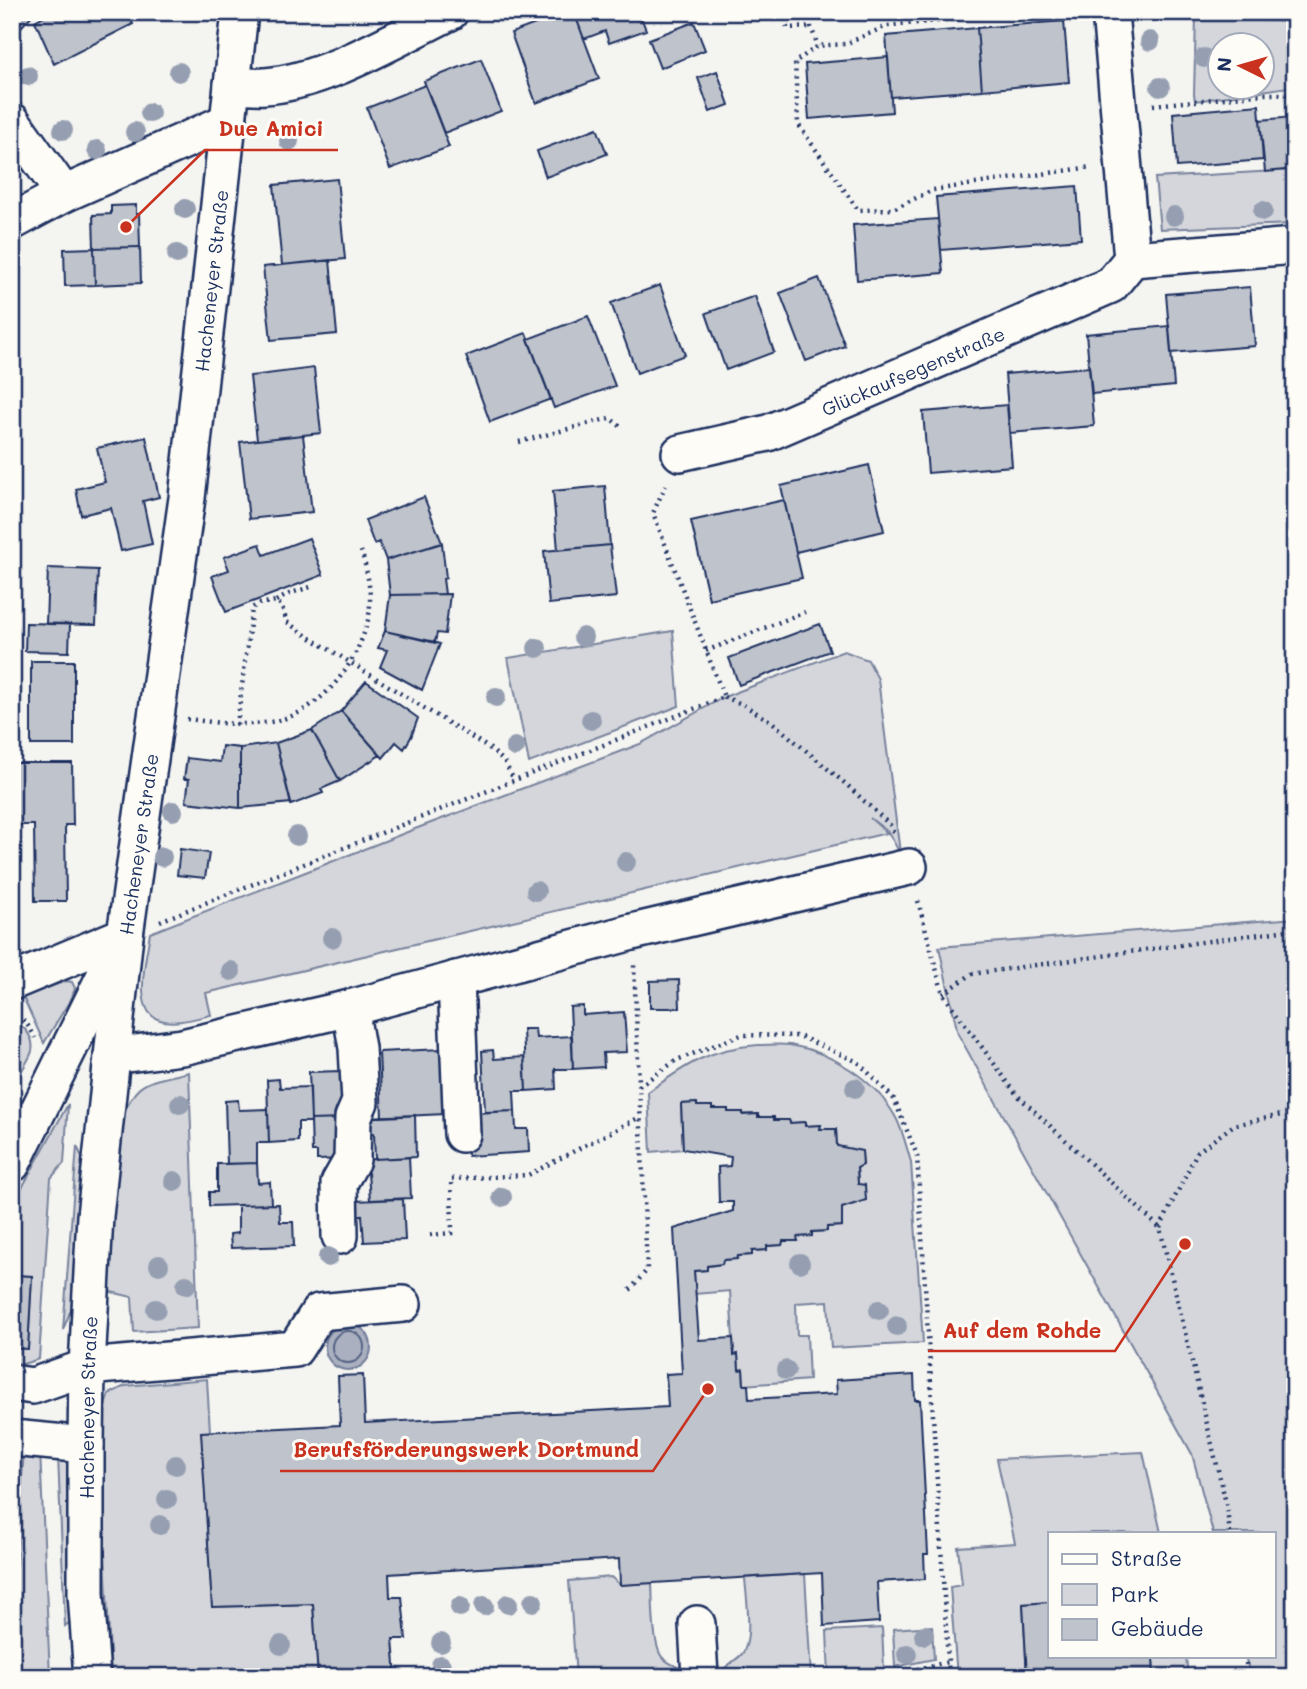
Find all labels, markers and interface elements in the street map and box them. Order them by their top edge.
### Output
north arrow [1206,32,1276,102]
text: N [1210,56,1237,73]
callout: Due Amici [205,108,338,150]
text: Due Amici [218,114,324,141]
street label: Hacheneyer Straße [188,188,233,373]
street label: Glückaufsegenstraße [817,320,1008,421]
street label: Hacheneyer Straße [113,752,163,936]
callout: Auf dem Rohde [928,1309,1115,1351]
street label: Hacheneyer Straße [74,1315,102,1499]
text: Auf dem Rohde [943,1316,1101,1343]
callout: Berufsförderungswerk Dortmund [280,1429,653,1471]
text: Berufsförderungswerk Dortmund [293,1435,639,1462]
legend [1048,1532,1276,1658]
text: Straße [1111,1544,1182,1571]
text: Park [1111,1580,1159,1607]
text: Gebäude [1111,1614,1204,1641]

